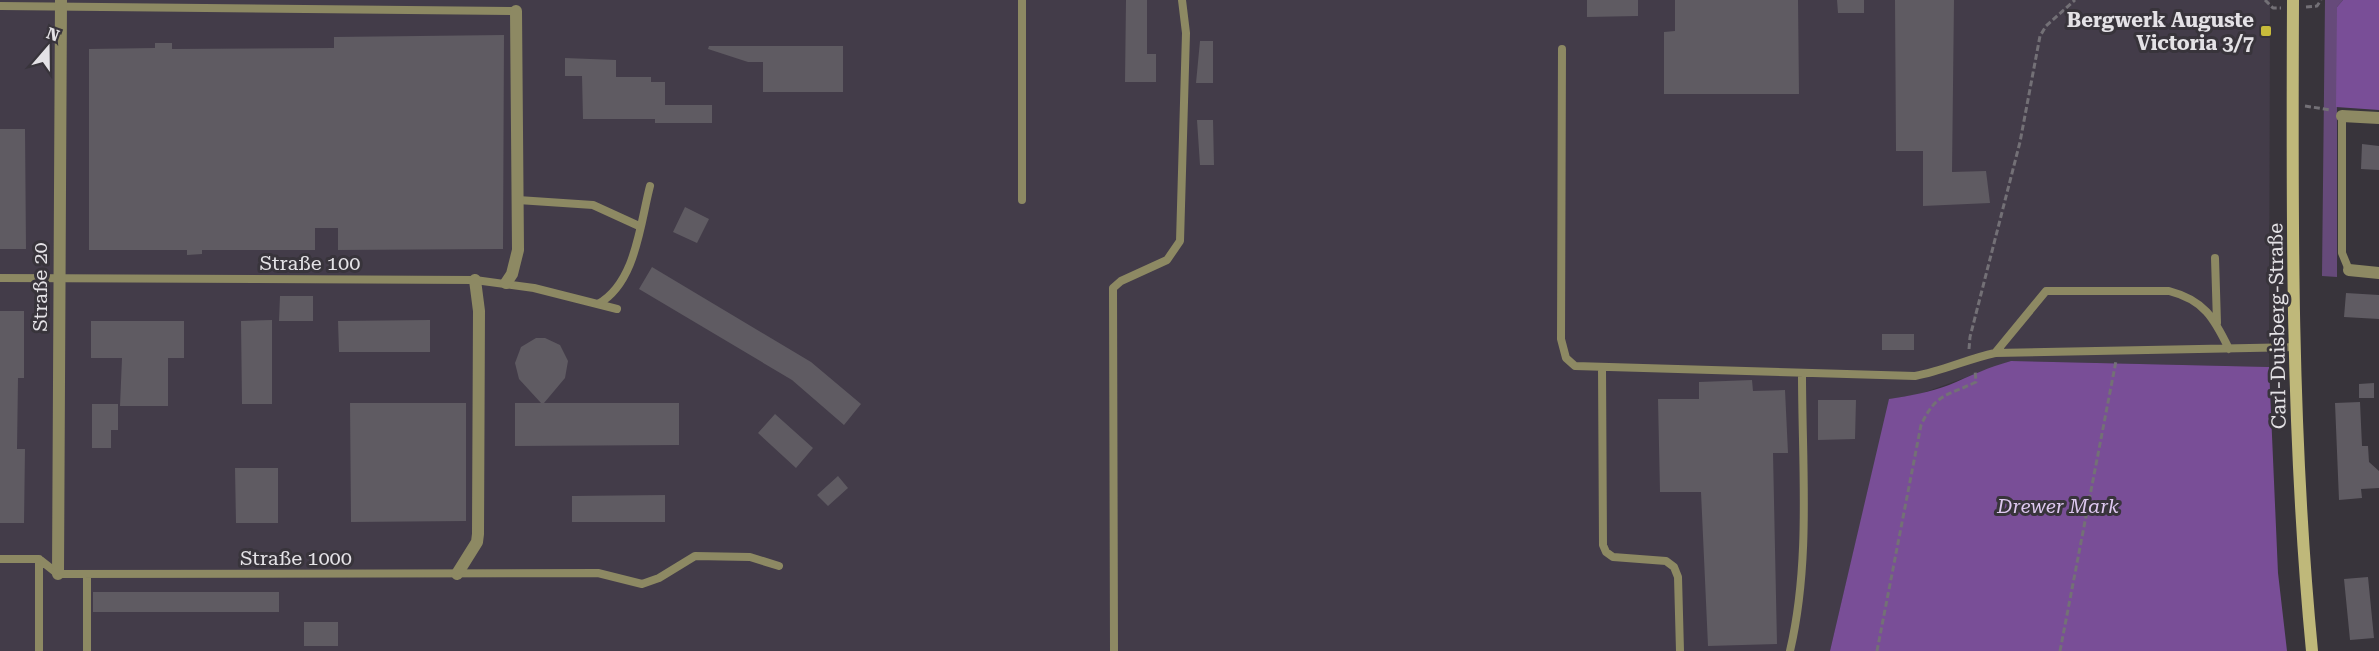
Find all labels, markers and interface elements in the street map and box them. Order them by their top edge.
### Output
place label: Bergwerk Auguste Victoria 3/7 [2067,8,2254,55]
north arrow [18,18,78,78]
text: N [44,23,62,45]
marker: Bergwerk Auguste Victoria 3/7 [2259,24,2273,38]
street label: Carl-Duisberg-Straße [2263,223,2291,429]
street label: Straße 20 [28,242,52,332]
street label: Straße 100 [260,251,360,275]
park label: Drewer Mark [1996,494,2119,518]
street label: Straße 1000 [240,546,352,570]

